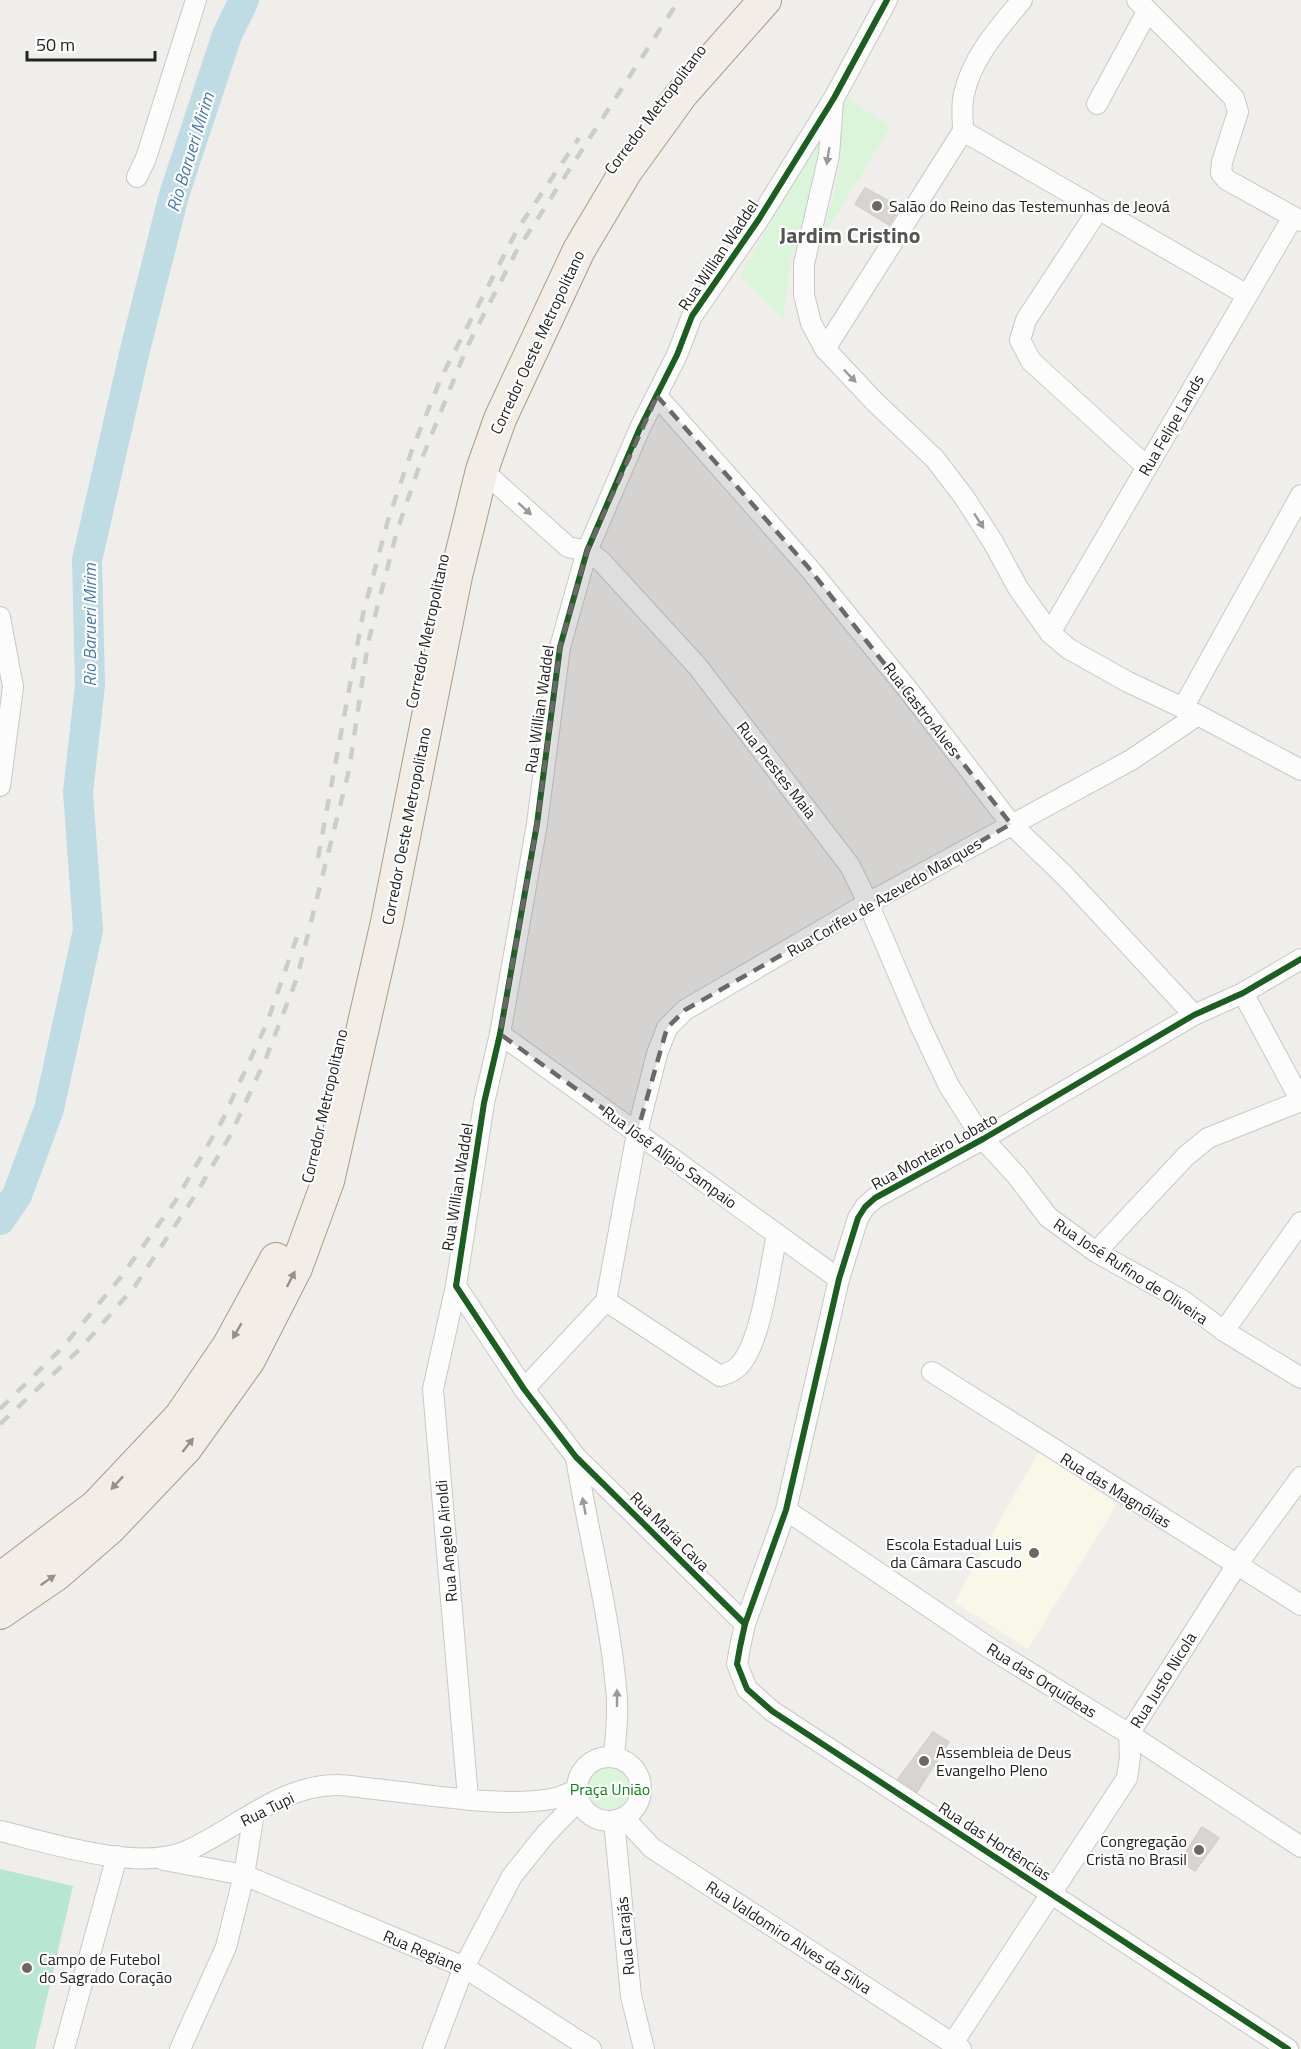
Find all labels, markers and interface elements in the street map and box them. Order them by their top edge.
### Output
scale bar [27,24,154,62]
text: 50 m [36,31,75,58]
street label: Corredor Metropolitano [598,39,712,179]
water label: Rio Barueri Mirim [159,88,221,215]
one-way arrow [823,147,832,166]
place label: Salão do Reino das Testemunhas de Jeová [889,194,1170,218]
street label: Rua Willian Waddel [672,195,764,315]
marker: Salão do Reino das Testemunhas de Jeová [870,199,884,213]
district label: Jardim Cristino [780,218,920,252]
street label: Corredor Oeste Metropolitano [484,246,590,438]
one-way arrow [843,368,856,383]
street label: Rua Felipe Lands [1132,370,1210,480]
one-way arrow [518,502,533,516]
one-way arrow [974,513,985,529]
street label: Corredor Metropolitano [399,551,455,711]
water label: Rio Barueri Mirim [76,562,103,687]
street label: Rua Willian Waddel [518,643,560,775]
street label: Rua Castro Alves [878,657,966,761]
street label: Rua Prestes Maia [731,716,823,824]
street label: Corredor Oeste Metropolitano [375,725,437,927]
street label: Rua Corifeu de Azevedo Marques [782,831,986,963]
street label: Corredor Metropolitano [295,1027,353,1185]
street label: Rua José Alípio Sampaio [598,1100,742,1214]
street label: Rua Monteiro Lobato [866,1106,1002,1196]
street label: Rua Willian Waddel [435,1121,479,1253]
street label: Rua José Rufino de Oliveira [1049,1212,1213,1330]
one-way arrow [286,1271,295,1288]
one-way arrow [232,1323,243,1339]
one-way arrow [182,1437,194,1452]
street label: Rua das Magnólias [1056,1446,1176,1534]
one-way arrow [110,1476,124,1491]
street label: Rua Angelo Airoldi [429,1479,463,1603]
street label: Rua Maria Cava [625,1486,715,1576]
one-way arrow [579,1496,588,1515]
place label: Escola Estadual Luis da Câmara Cascudo [886,1532,1022,1574]
marker: Escola Estadual Luis da Câmara Cascudo [1027,1546,1041,1560]
one-way arrow [40,1575,56,1586]
street label: Rua Justo Nicola [1124,1627,1202,1733]
street label: Rua das Orquídeas [982,1637,1102,1723]
one-way arrow [612,1689,621,1708]
place label: Assembleia de Deus Evangelho Pleno [936,1740,1072,1782]
marker: Assembleia de Deus Evangelho Pleno [917,1754,931,1768]
park label: Praça União [570,1777,650,1801]
street label: Rua Tupi [236,1786,298,1832]
street label: Rua das Hortências [934,1795,1056,1887]
place label: Congregação Cristã no Brasil [1086,1829,1187,1871]
marker: Congregação Cristã no Brasil [1192,1843,1206,1857]
street label: Rua Valdomiro Alves da Silva [702,1874,876,2000]
street label: Rua Carajás [610,1896,640,1976]
street label: Rua Regiane [380,1924,466,1978]
place label: Campo de Futebol do Sagrado Coração [39,1947,172,1989]
marker: Campo de Futebol do Sagrado Coração [20,1961,34,1975]

